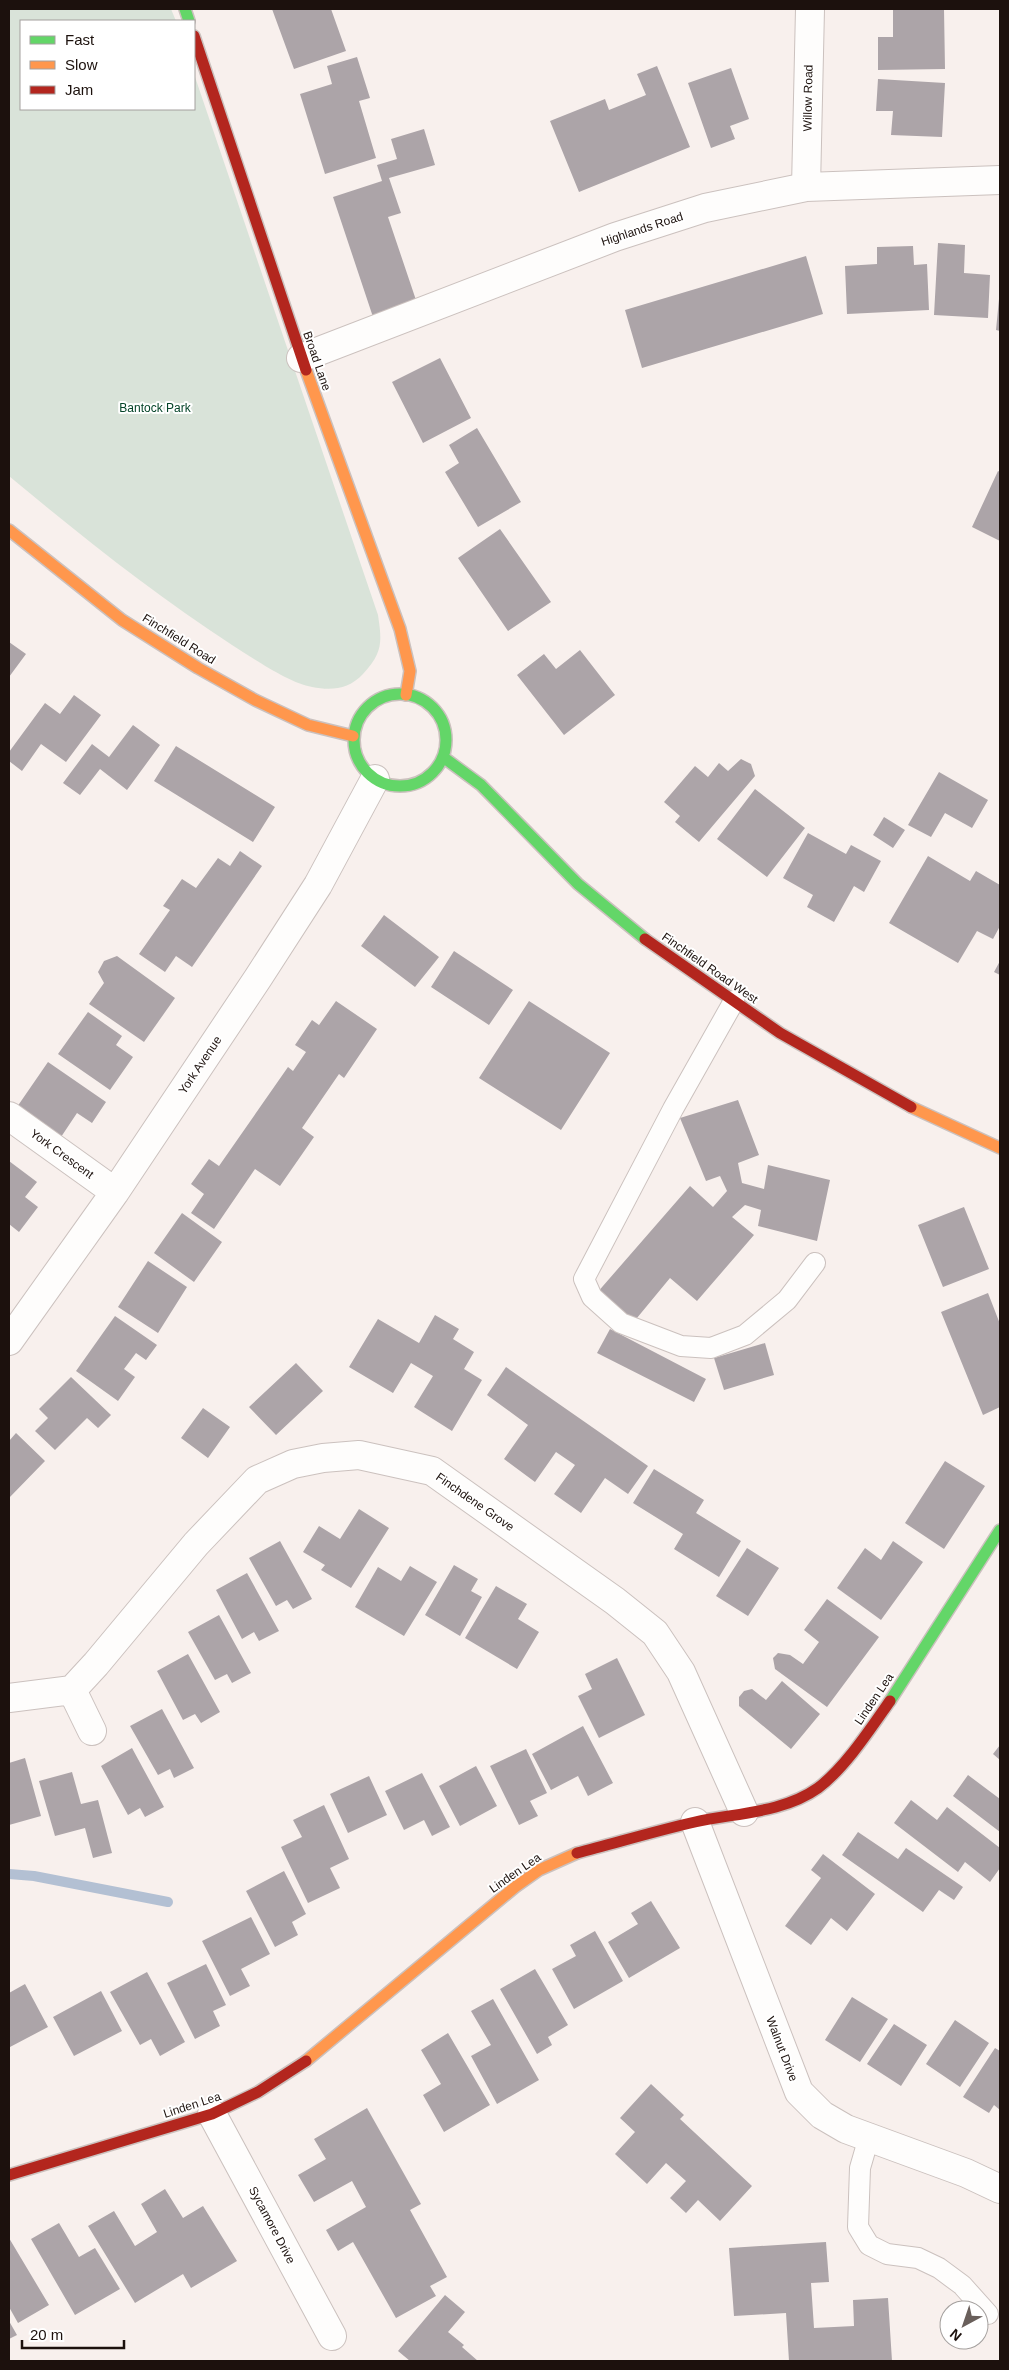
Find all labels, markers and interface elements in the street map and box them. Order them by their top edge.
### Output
legend [20,20,195,110]
text: Fast [65,31,95,48]
text: Slow [65,56,98,73]
street label: Willow Road [800,65,816,131]
text: Jam [65,81,93,98]
street label: Highlands Road [599,209,685,249]
street label: Broad Lane [300,329,334,393]
park label: Bantock Park [119,401,192,415]
street label: Finchfield Road [140,611,218,667]
street label: Finchfield Road West [659,930,761,1007]
street label: York Avenue [176,1033,225,1097]
street label: York Crescent [28,1126,97,1182]
street label: Finchdene Grove [433,1470,517,1534]
street label: Linden Lea [852,1670,897,1728]
street label: Linden Lea [487,1850,544,1896]
street label: Walnut Drive [763,2015,801,2084]
street label: Linden Lea [162,2089,223,2121]
street label: Sycamore Drive [246,2184,298,2266]
north arrow [939,2300,989,2350]
scale bar [22,2318,125,2350]
text: 20 m [30,2326,63,2343]
text: N [947,2326,965,2344]

